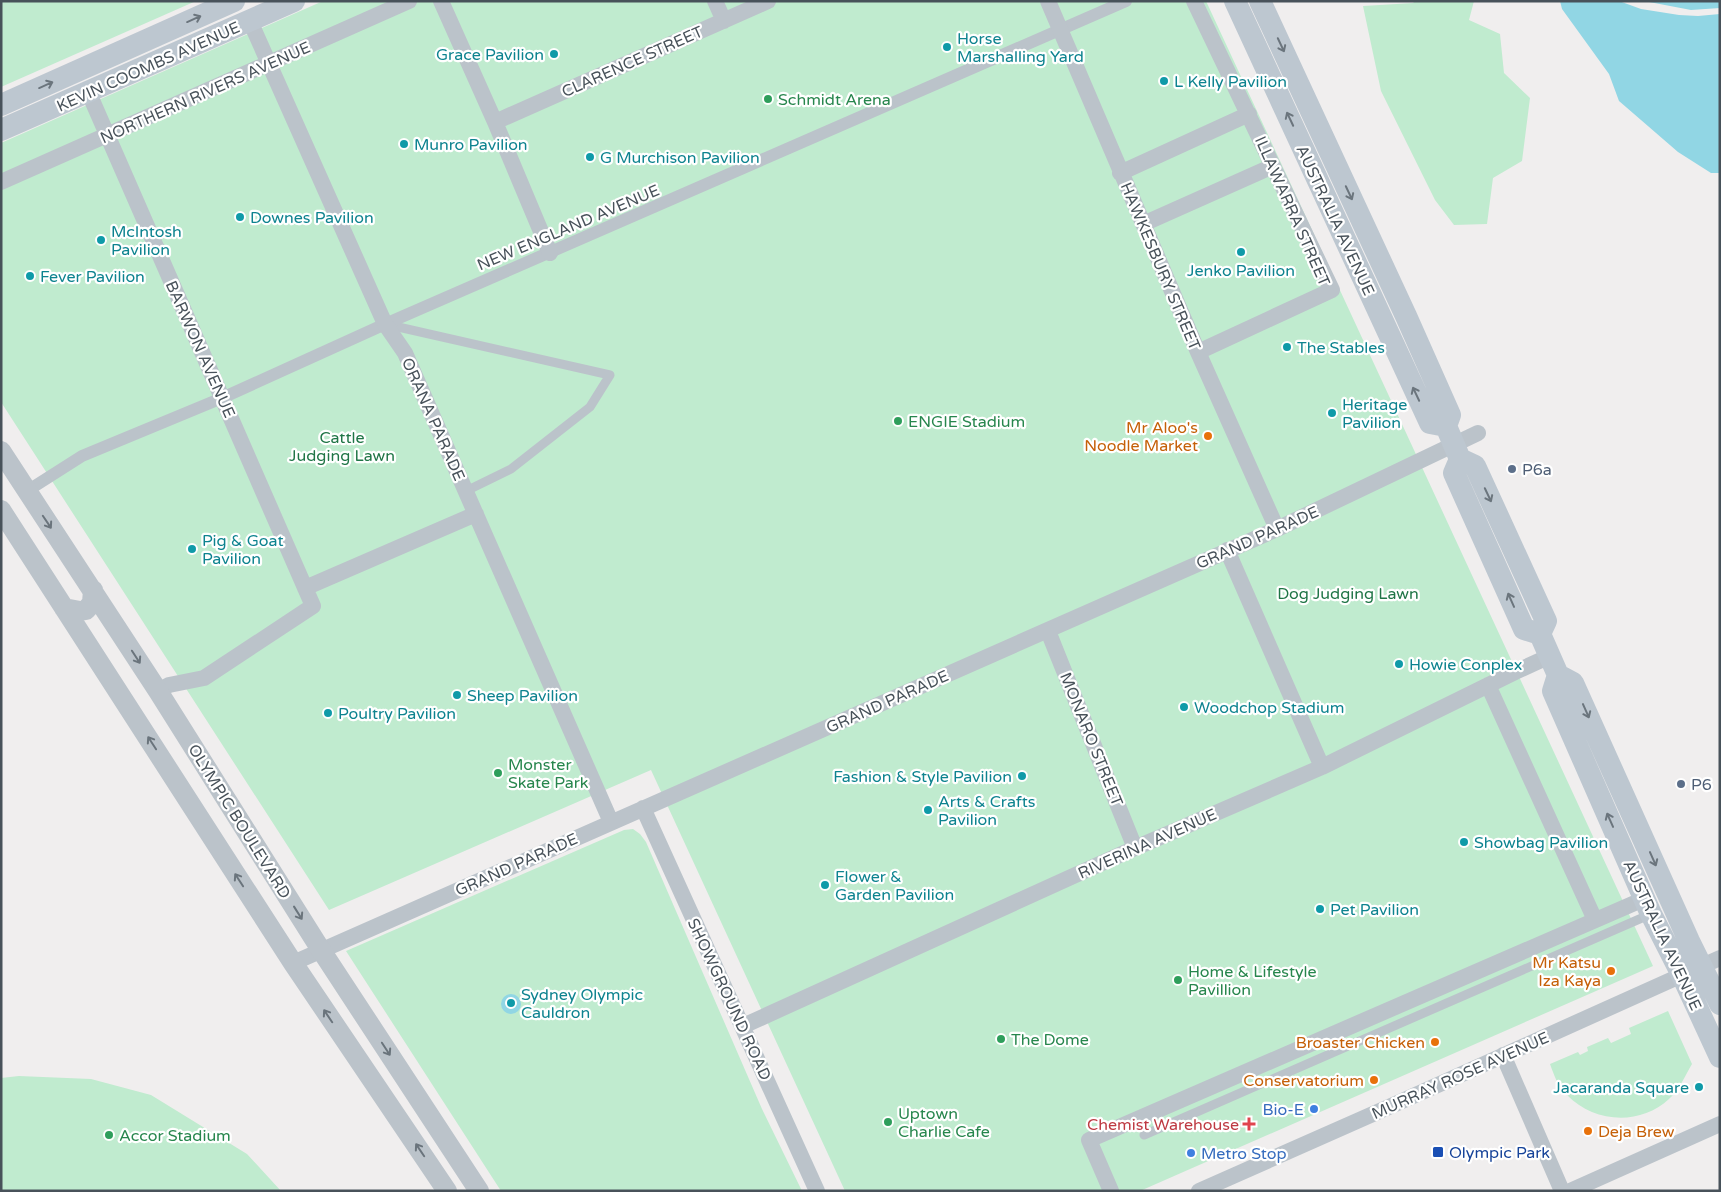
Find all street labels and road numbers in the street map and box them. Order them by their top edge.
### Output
street label: KEVIN COOMBS AVENUE [54,17,243,116]
street label: CLARENCE STREET [559,22,706,102]
street label: NORTHERN RIVERS AVENUE [97,37,314,148]
street label: ILLAWARRA STREET [1250,133,1334,290]
street label: AUSTRALIA AVENUE [1291,142,1379,299]
street label: HAWKESBURY STREET [1116,179,1205,354]
street label: NEW ENGLAND AVENUE [474,180,663,275]
street label: BARWON AVENUE [161,278,239,421]
street label: ORANA PARADE [397,355,469,484]
street label: GRAND PARADE [1193,502,1322,574]
street label: GRAND PARADE [823,666,952,738]
street label: MONARO STREET [1055,670,1127,809]
street label: OLYMPIC BOULEVARD [183,741,295,902]
street label: RIVERINA AVENUE [1075,804,1220,884]
street label: GRAND PARADE [452,829,581,901]
street label: AUSTRALIA AVENUE [1618,857,1706,1014]
street label: SHOWGROUND ROAD [683,915,776,1084]
street label: MURRAY ROSE AVENUE [1369,1028,1552,1124]

